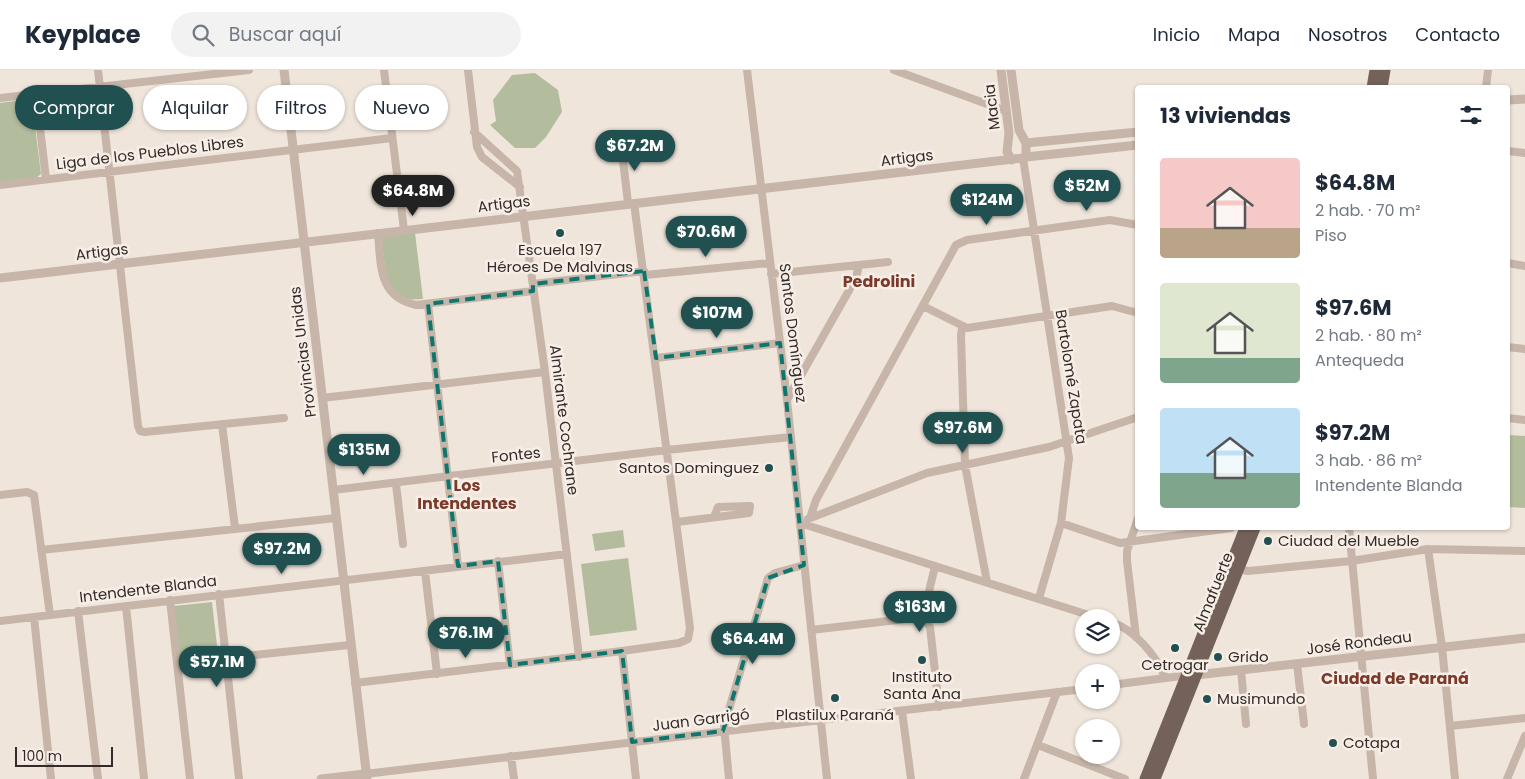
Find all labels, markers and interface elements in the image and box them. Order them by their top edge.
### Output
search box [171,12,521,57]
text: Keyplace [25,18,141,51]
icon: search [189,21,217,49]
text: Buscar aquí [229,21,341,48]
text: Inicio [1153,22,1200,47]
text: Mapa [1228,22,1280,47]
text: Nosotros [1308,22,1387,47]
text: Contacto [1415,22,1500,47]
street label: Macia [978,83,1005,131]
chip: Comprar [15,85,133,130]
chip: Alquilar [143,85,247,130]
chip: Filtros [257,85,345,130]
chip: Nuevo [355,85,448,130]
text: 13 viviendas [1160,101,1291,130]
icon: filters [1457,101,1485,129]
pin: $67.2M [594,129,676,172]
street label: Liga de los Pueblos Libres [55,131,245,174]
text: $67.2M [606,134,664,157]
street label: Artigas [879,144,935,171]
text: $64.8M [1315,168,1395,197]
pin: $52M [1057,170,1117,212]
pin: $64.8M [372,174,454,217]
text: $52M [1065,174,1109,197]
icon: home [1200,178,1260,238]
text: $64.8M [382,179,444,202]
pin: $124M [952,184,1022,226]
text: $124M [961,188,1013,211]
street label: Artigas [476,190,532,217]
text: 2 hab. · 70 m² [1315,199,1420,222]
pin: $70.6M [665,216,747,258]
text: $70.6M [677,220,735,243]
text: Piso [1315,224,1347,247]
marker: Escuela 197 Héroes De Malvinas [554,227,566,239]
street label: Artigas [74,238,130,265]
place label: Escuela 197 Héroes De Malvinas [487,239,633,277]
street label: Santos Domínguez [775,262,812,404]
district label: Pedrolini [843,270,915,293]
street label: Provincias Unidas [284,285,321,419]
text: $97.6M [1315,293,1392,322]
pin: $107M [682,296,752,339]
text: $107M [692,301,742,324]
icon: home [1200,303,1260,363]
street label: Bartolomé Zapata [1050,308,1093,446]
text: 2 hab. · 80 m² [1315,324,1422,347]
street label: Almirante Cochrane [545,343,584,496]
text: Antequeda [1315,349,1404,372]
pin: $97.6M [922,412,1004,454]
text: $97.6M [934,416,992,439]
text: $97.2M [1315,418,1390,447]
icon: home [1200,428,1260,488]
pin: $135M [329,434,399,476]
text: $135M [338,438,390,461]
street label: Fontes [490,441,542,468]
text: 3 hab. · 86 m² [1315,449,1422,472]
place label: Santos Dominguez [619,457,759,478]
marker: Santos Dominguez [763,462,775,474]
district label: Los Intendentes [417,474,517,515]
text: Intendente Blanda [1315,474,1463,497]
place label: Ciudad del Mueble [1278,530,1419,551]
pin: $97.2M [241,532,323,575]
marker: Ciudad del Mueble [1262,535,1274,547]
text: $97.2M [253,537,311,560]
street label: Almafuerte [1187,549,1238,634]
street label: Intendente Blanda [78,570,218,607]
pin: $163M [885,590,955,633]
text: $163M [894,595,946,618]
map controls [1075,609,1120,764]
button: layers [1075,609,1120,654]
pin: $76.1M [425,616,507,659]
text: $76.1M [439,621,493,644]
pin: $64.4M [712,622,794,665]
street label: José Rondeau [1305,626,1413,659]
text: $64.4M [722,627,784,650]
marker: Cetrogar [1169,642,1181,654]
pin: $57.1M [176,646,258,688]
place label: Grido [1228,646,1269,667]
text: $57.1M [190,650,244,673]
marker: Grido [1212,651,1224,663]
marker: Instituto Santa Ana [916,654,928,666]
place label: Cetrogar [1141,654,1209,675]
button: + [1075,664,1120,709]
place label: Instituto Santa Ana [883,666,961,704]
district label: Ciudad de Paraná [1321,667,1469,690]
place label: Musimundo [1217,688,1305,709]
marker: Plastilux Paraná [829,692,841,704]
marker: Musimundo [1201,693,1213,705]
street label: Juan Garrigó [651,703,751,736]
place label: Plastilux Paraná [776,704,894,725]
button: − [1075,719,1120,764]
place label: Cotapa [1343,732,1400,753]
marker: Cotapa [1327,737,1339,749]
scale bar [15,744,112,767]
text: 100 m [22,746,62,766]

